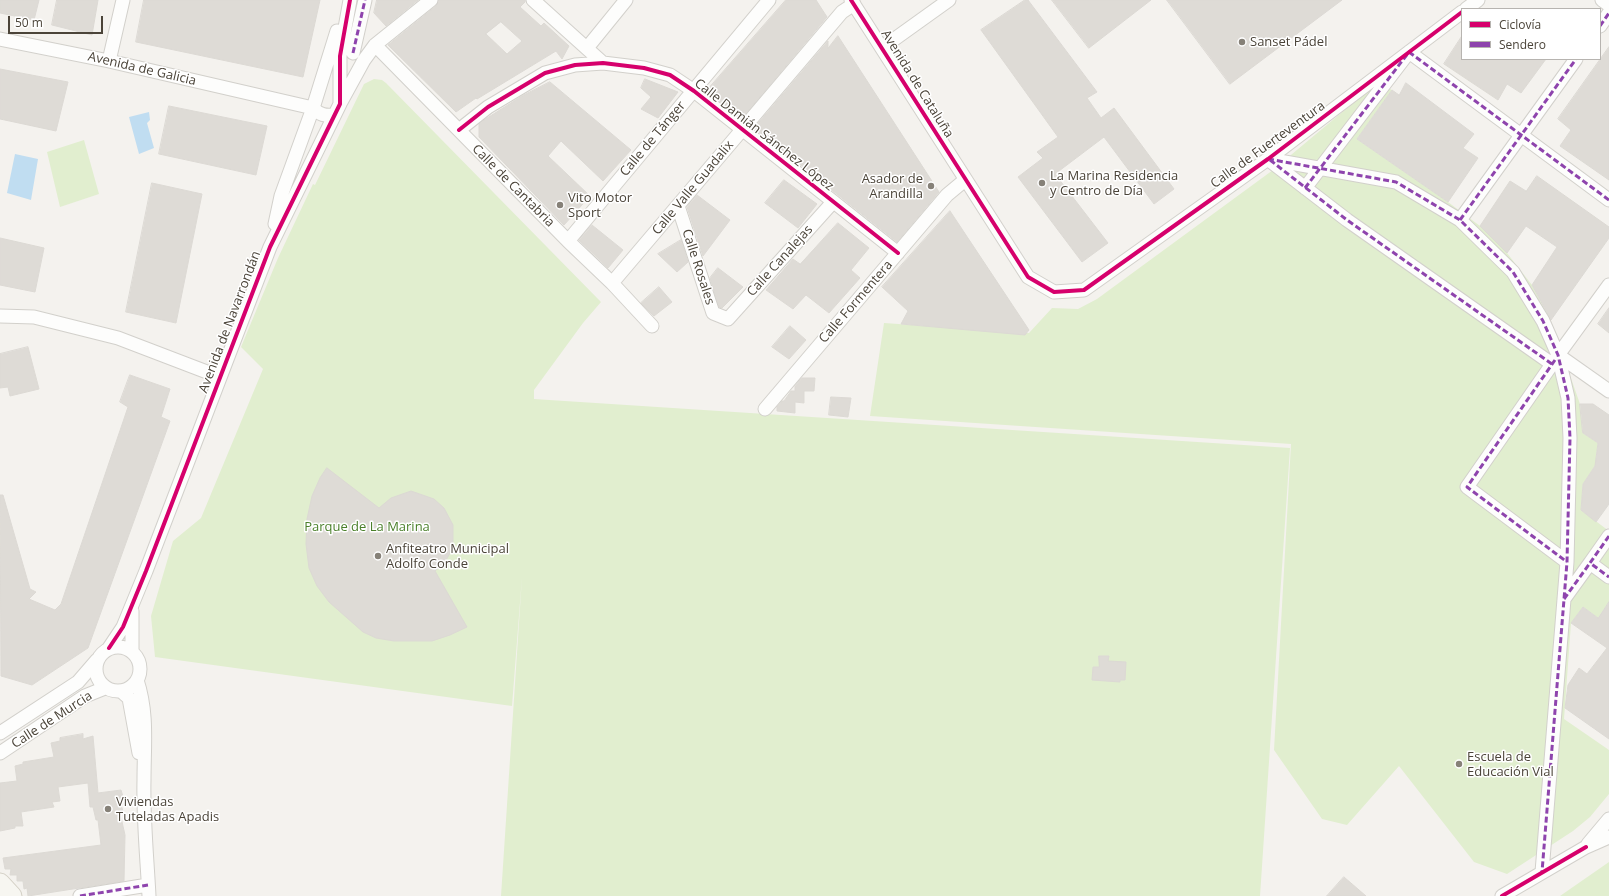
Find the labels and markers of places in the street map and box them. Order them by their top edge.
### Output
place label: Sanset Pádel [1250,34,1327,50]
marker: Sanset Pádel [1237,37,1247,47]
place label: La Marina Residencia y Centro de Día [1050,168,1178,199]
place label: Asador de Arandilla [862,171,923,202]
marker: La Marina Residencia y Centro de Día [1037,178,1047,188]
marker: Asador de Arandilla [926,181,936,191]
place label: Vito Motor Sport [568,190,632,221]
marker: Vito Motor Sport [555,200,565,210]
place label: Anfiteatro Municipal Adolfo Conde [386,541,509,572]
marker: Anfiteatro Municipal Adolfo Conde [373,551,383,561]
place label: Escuela de Educación Vial [1467,749,1554,780]
marker: Escuela de Educación Vial [1454,759,1464,769]
place label: Viviendas Tuteladas Apadis [116,794,219,825]
marker: Viviendas Tuteladas Apadis [103,804,113,814]

